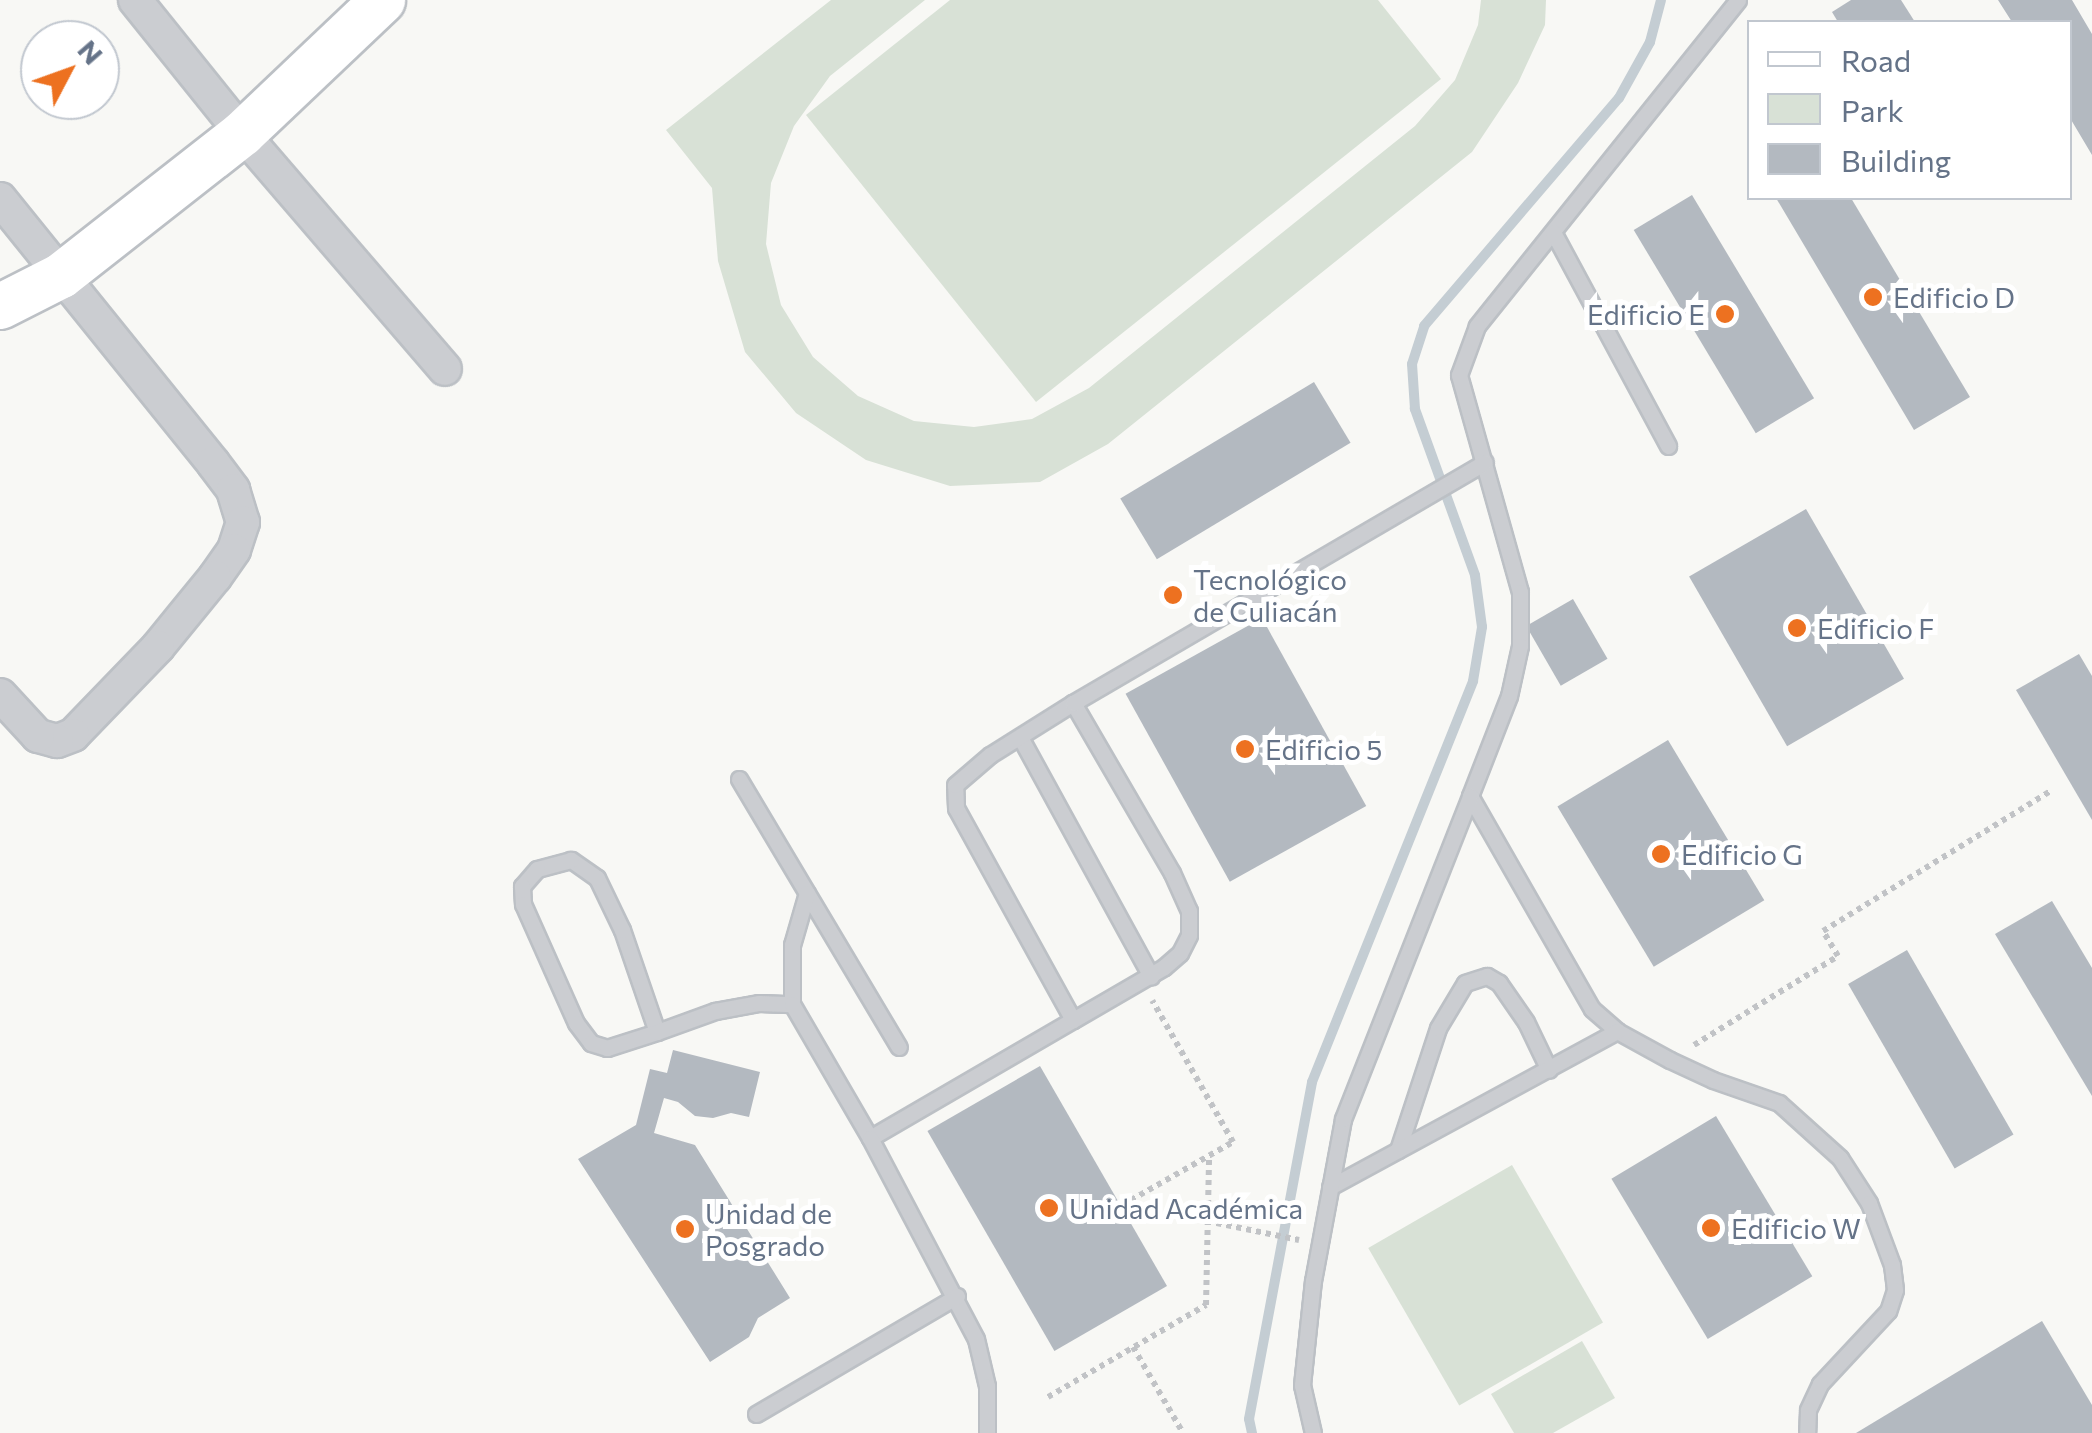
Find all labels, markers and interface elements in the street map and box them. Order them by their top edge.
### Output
north arrow [20,20,120,120]
legend [1747,20,2072,200]
text: N [71,33,111,71]
text: Road [1841,41,1911,78]
text: Park [1841,91,1904,128]
text: Building [1841,141,1951,178]
place label: Edificio D [1893,280,2015,314]
marker: Edificio D [1862,286,1884,308]
place label: Edificio E [1587,297,1705,331]
marker: Edificio E [1714,303,1736,325]
place label: Tecnológico de Culiacán [1193,562,1347,628]
marker: Tecnológico de Culiacán [1162,584,1184,606]
place label: Edificio F [1817,611,1934,645]
marker: Edificio F [1786,617,1808,639]
place label: Edificio 5 [1265,732,1382,766]
marker: Edificio 5 [1234,738,1256,760]
place label: Edificio G [1681,837,1803,871]
marker: Edificio G [1650,843,1672,865]
place label: Unidad Académica [1069,1191,1303,1225]
place label: Unidad de Posgrado [705,1196,832,1262]
marker: Unidad Académica [1038,1197,1060,1219]
place label: Edificio W [1731,1211,1861,1245]
marker: Edificio W [1700,1217,1722,1239]
marker: Unidad de Posgrado [674,1218,696,1240]

